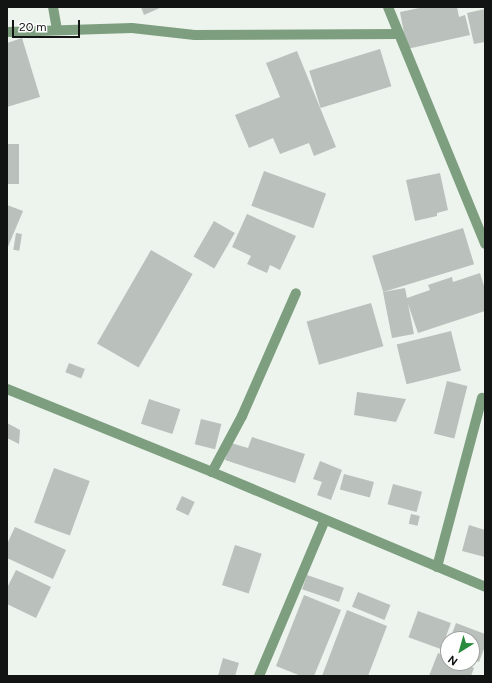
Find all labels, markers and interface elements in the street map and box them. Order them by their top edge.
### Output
scale bar [14,12,82,38]
text: 20 m [19,20,47,34]
north arrow [440,631,480,671]
text: N [446,652,460,668]

